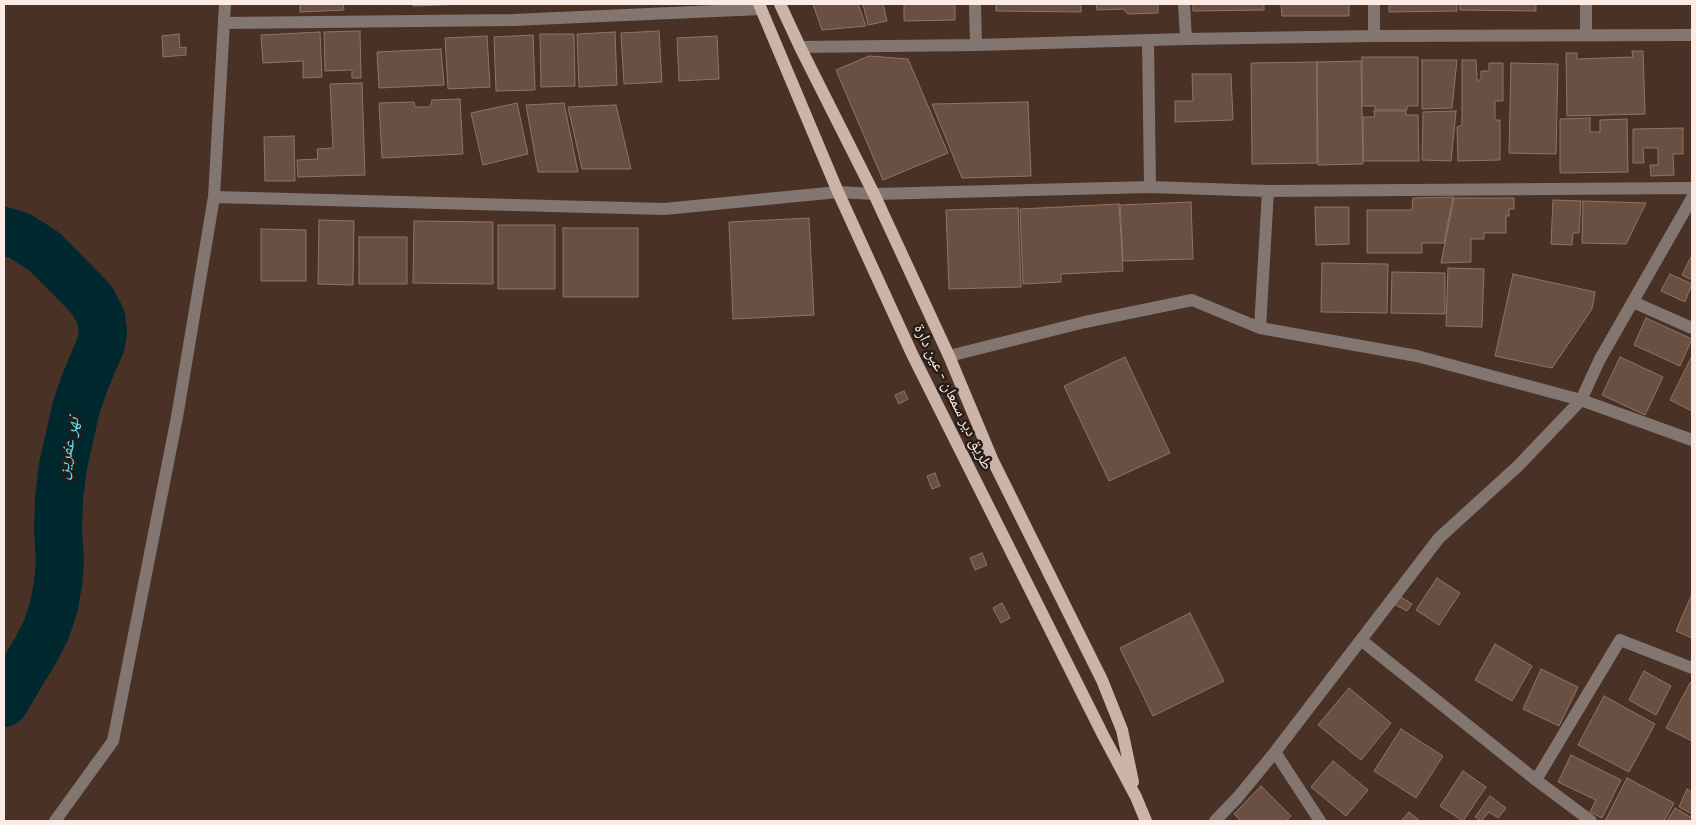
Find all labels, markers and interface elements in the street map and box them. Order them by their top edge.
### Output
street label: طريق دير سمعان - عين دارة [909,321,997,473]
water label: نهر عفرين [51,415,85,481]

